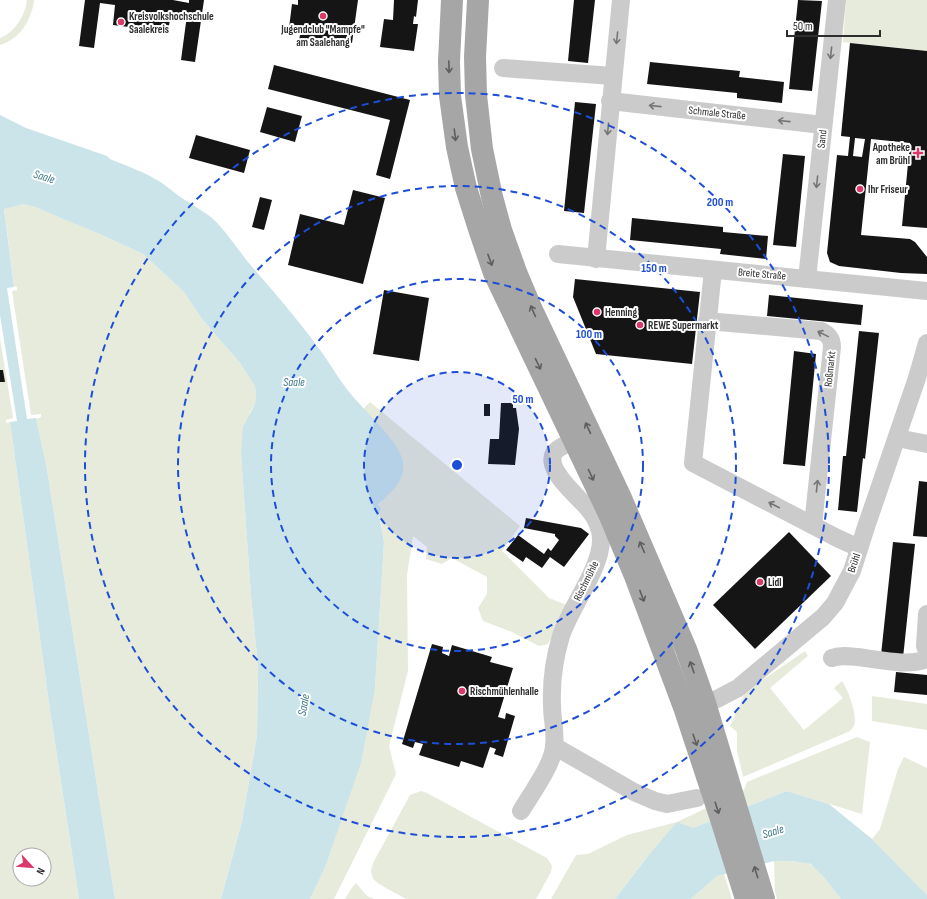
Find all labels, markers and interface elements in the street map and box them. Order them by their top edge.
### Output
place label: Kreisvolkshochschule Saalekreis [129,10,214,36]
marker: Jugendclub "Mampfe" am Saalehang [318,11,328,21]
scale bar [787,12,880,38]
marker: Kreisvolkshochschule Saalekreis [116,17,126,27]
text: 50 m [793,19,813,34]
place label: Jugendclub "Mampfe" am Saalehang [280,23,365,49]
one-way arrow [613,31,621,44]
one-way arrow [827,46,835,59]
one-way arrow [445,60,453,73]
one-way arrow [649,103,662,110]
street label: Schmale Straße [688,104,746,122]
one-way arrow [778,117,791,124]
one-way arrow [604,122,612,135]
one-way arrow [452,128,459,141]
street label: Sand [815,129,829,149]
place label: Apotheke am Brühl [872,141,910,167]
marker: Apotheke am Brühl [913,148,923,158]
water label: Saale [31,167,57,187]
one-way arrow [813,175,821,188]
place label: Ihr Friseur [868,183,908,196]
marker: Ihr Friseur [855,184,865,194]
text: 200 m [707,195,733,210]
one-way arrow [486,253,494,265]
text: 150 m [641,261,667,276]
street label: Breite Straße [737,265,787,283]
one-way arrow [529,305,536,317]
place label: Henning [605,306,637,319]
marker: Henning [592,307,602,317]
place label: REWE Supermarkt [648,319,719,332]
marker: REWE Supermarkt [635,320,645,330]
text: 100 m [576,327,602,342]
one-way arrow [818,330,830,337]
street label: Roßmarkt [822,350,838,388]
one-way arrow [535,358,542,370]
water label: Saale [283,375,305,390]
text: 50 m [513,392,533,407]
one-way arrow [584,423,591,435]
centre of rings [450,458,464,472]
one-way arrow [588,469,595,481]
one-way arrow [814,480,821,493]
one-way arrow [768,501,780,508]
one-way arrow [638,541,645,553]
street label: Brühl [845,552,863,574]
street label: Rischmühle [571,559,601,603]
place label: Lidl [768,576,782,589]
marker: Lidl [755,577,765,587]
one-way arrow [639,590,647,602]
one-way arrow [687,661,695,673]
place label: Rischmühlenhalle [470,685,539,698]
marker: Rischmühlenhalle [457,686,467,696]
water label: Saale [295,693,313,717]
one-way arrow [692,733,699,746]
one-way arrow [714,801,722,813]
water label: Saale [760,822,786,842]
north arrow [12,847,52,887]
one-way arrow [752,865,759,878]
text: N [33,866,48,877]

